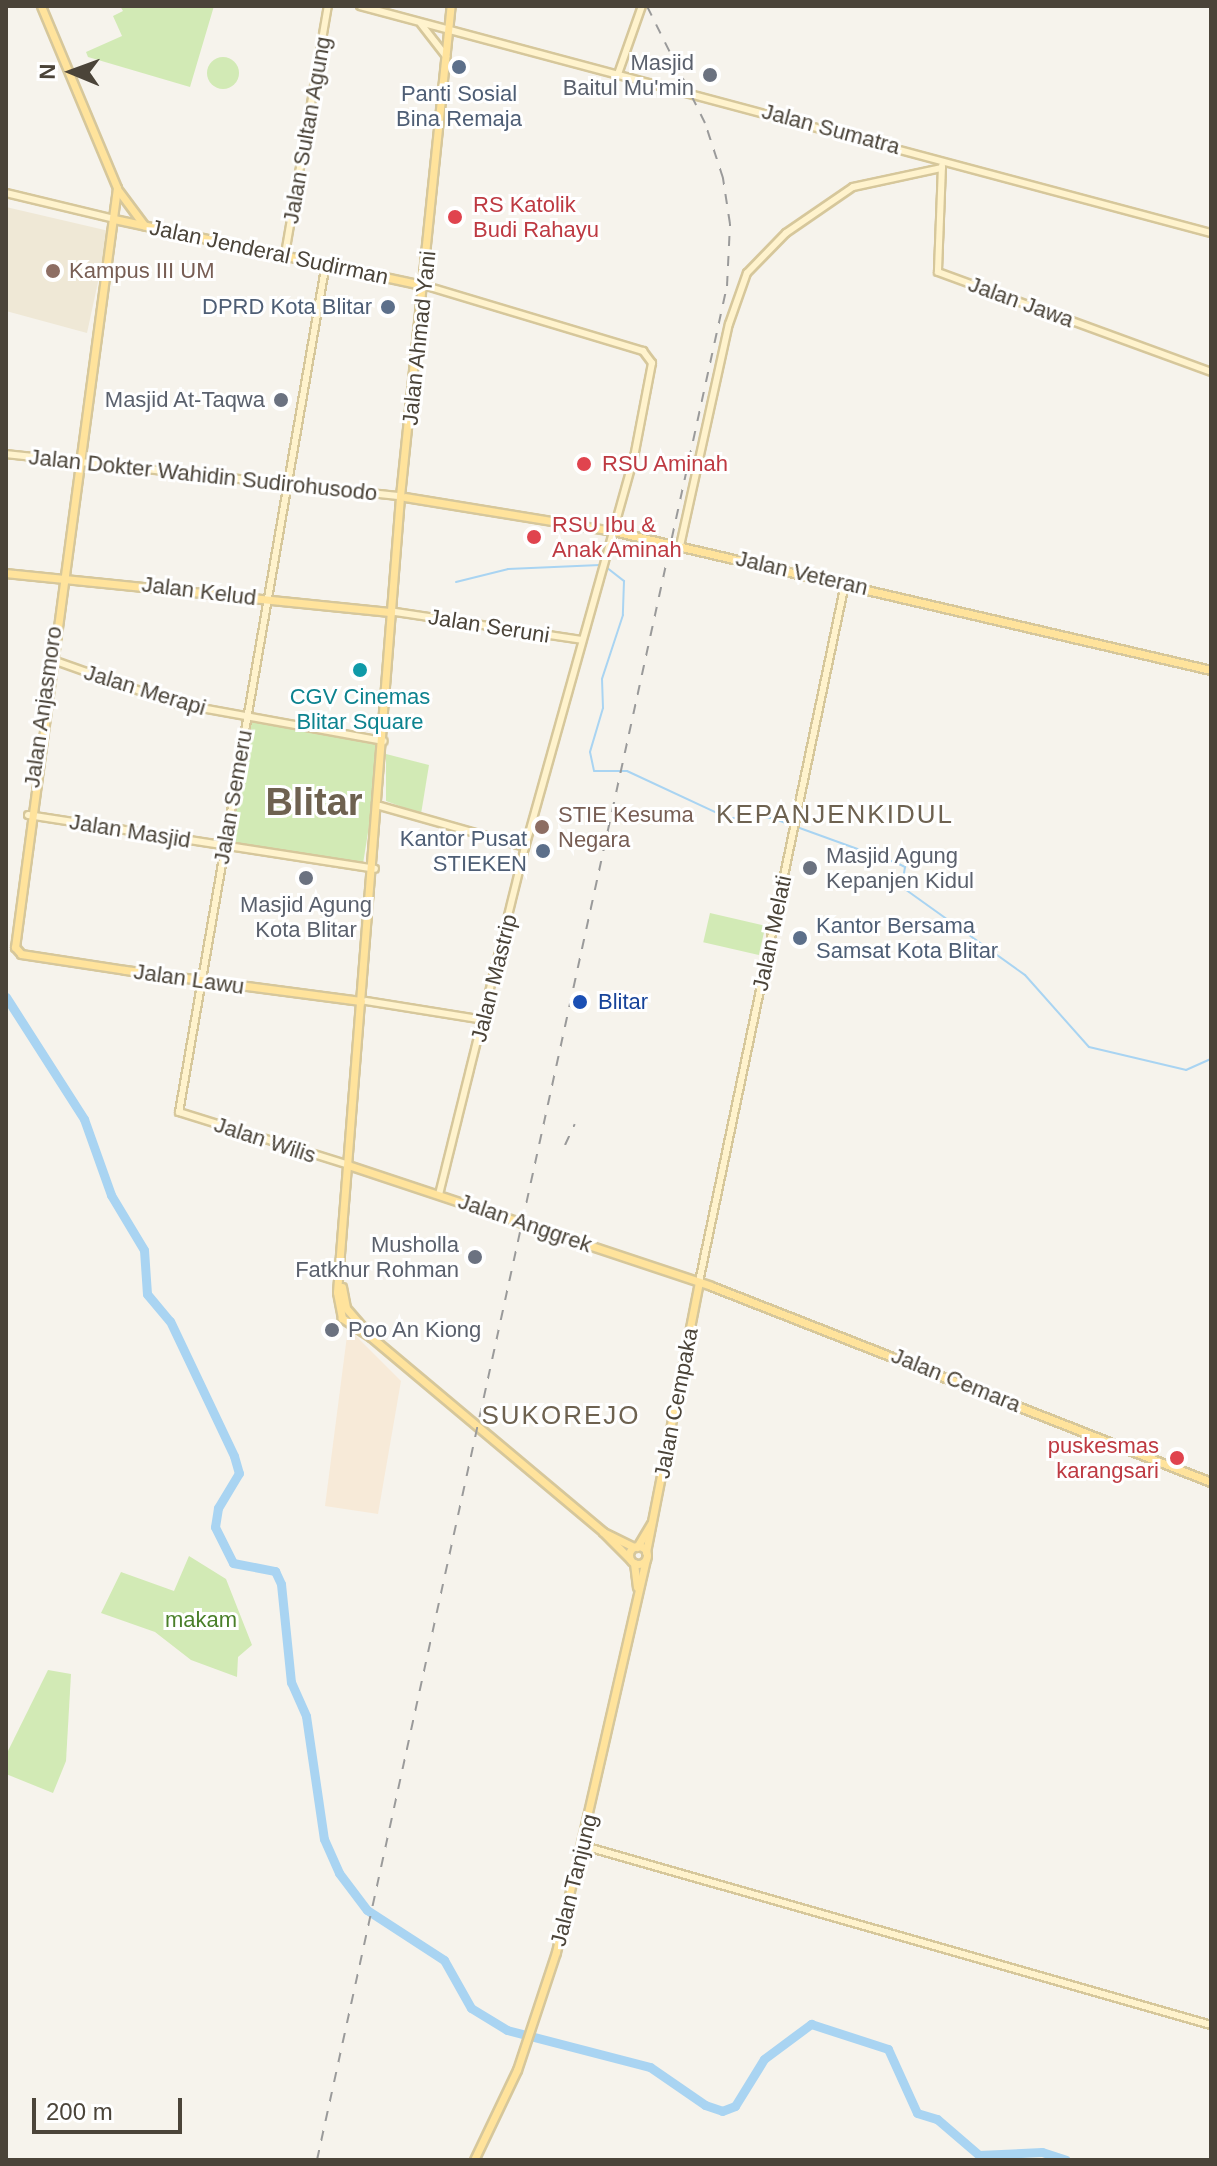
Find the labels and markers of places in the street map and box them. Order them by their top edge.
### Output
place label: Masjid Baitul Mu'min [563,49,694,100]
marker: Panti Sosial Bina Remaja [450,58,468,76]
marker: Masjid Baitul Mu'min [701,66,719,84]
place label: Panti Sosial Bina Remaja [396,80,522,132]
place label: RS Katolik Budi Rahayu [473,191,599,242]
marker: RS Katolik Budi Rahayu [444,206,466,228]
place label: Kampus III UM [69,258,214,284]
marker: Kampus III UM [44,262,62,280]
place label: DPRD Kota Blitar [202,294,372,320]
marker: DPRD Kota Blitar [379,298,397,316]
place label: Masjid At-Taqwa [104,387,265,413]
marker: Masjid At-Taqwa [272,391,290,409]
place label: RSU Aminah [602,451,729,477]
marker: RSU Aminah [573,453,595,475]
place label: RSU Ibu & Anak Aminah [552,511,683,562]
marker: RSU Ibu & Anak Aminah [523,526,545,548]
marker: CGV Cinemas Blitar Square [351,661,369,679]
place label: CGV Cinemas Blitar Square [290,683,430,734]
place label: STIE Kesuma Negara [558,801,694,852]
marker: STIE Kesuma Negara [533,818,551,836]
place label: Kantor Pusat STIEKEN [400,825,527,876]
marker: Kantor Pusat STIEKEN [534,842,552,860]
place label: Masjid Agung Kepanjen Kidul [826,842,974,894]
marker: Masjid Agung Kepanjen Kidul [801,859,819,877]
marker: Masjid Agung Kota Blitar [297,869,315,887]
place label: Masjid Agung Kota Blitar [239,891,373,942]
place label: Kantor Bersama Samsat Kota Blitar [816,912,998,964]
marker: Kantor Bersama Samsat Kota Blitar [791,929,809,947]
place label: Blitar [598,989,648,1015]
marker: Blitar [569,991,591,1013]
place label: Musholla Fatkhur Rohman [295,1231,459,1282]
marker: Musholla Fatkhur Rohman [466,1248,484,1266]
place label: Poo An Kiong [348,1317,483,1343]
marker: Poo An Kiong [323,1321,341,1339]
place label: puskesmas karangsari [1048,1432,1159,1484]
marker: puskesmas karangsari [1166,1447,1188,1469]

